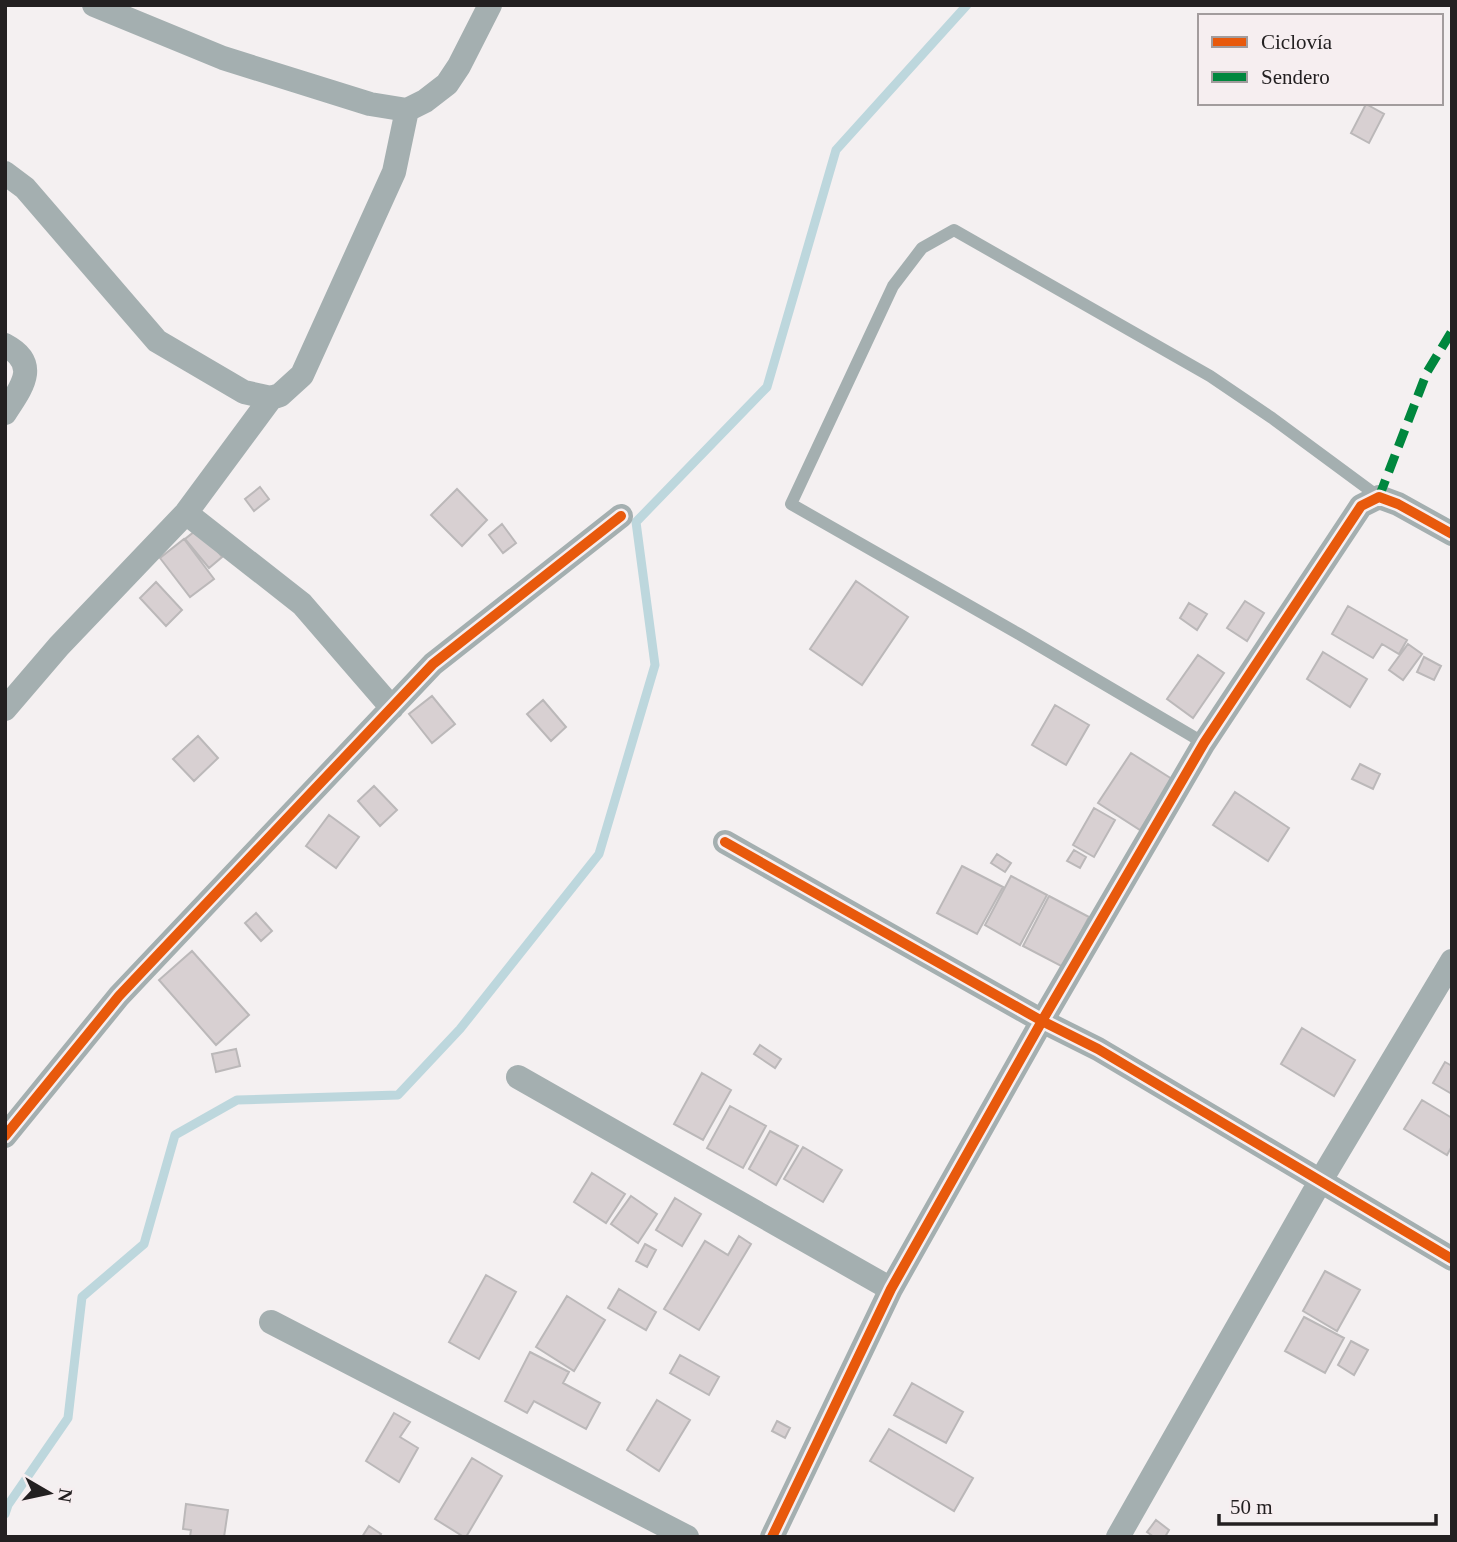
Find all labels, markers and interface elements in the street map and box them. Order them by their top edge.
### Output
legend [1198,14,1443,105]
text: Ciclovía [1261,30,1333,54]
text: Sendero [1261,65,1330,89]
north arrow [14,1458,84,1528]
scale bar [1219,1482,1436,1526]
text: N [54,1487,77,1504]
text: 50 m [1230,1495,1273,1519]

